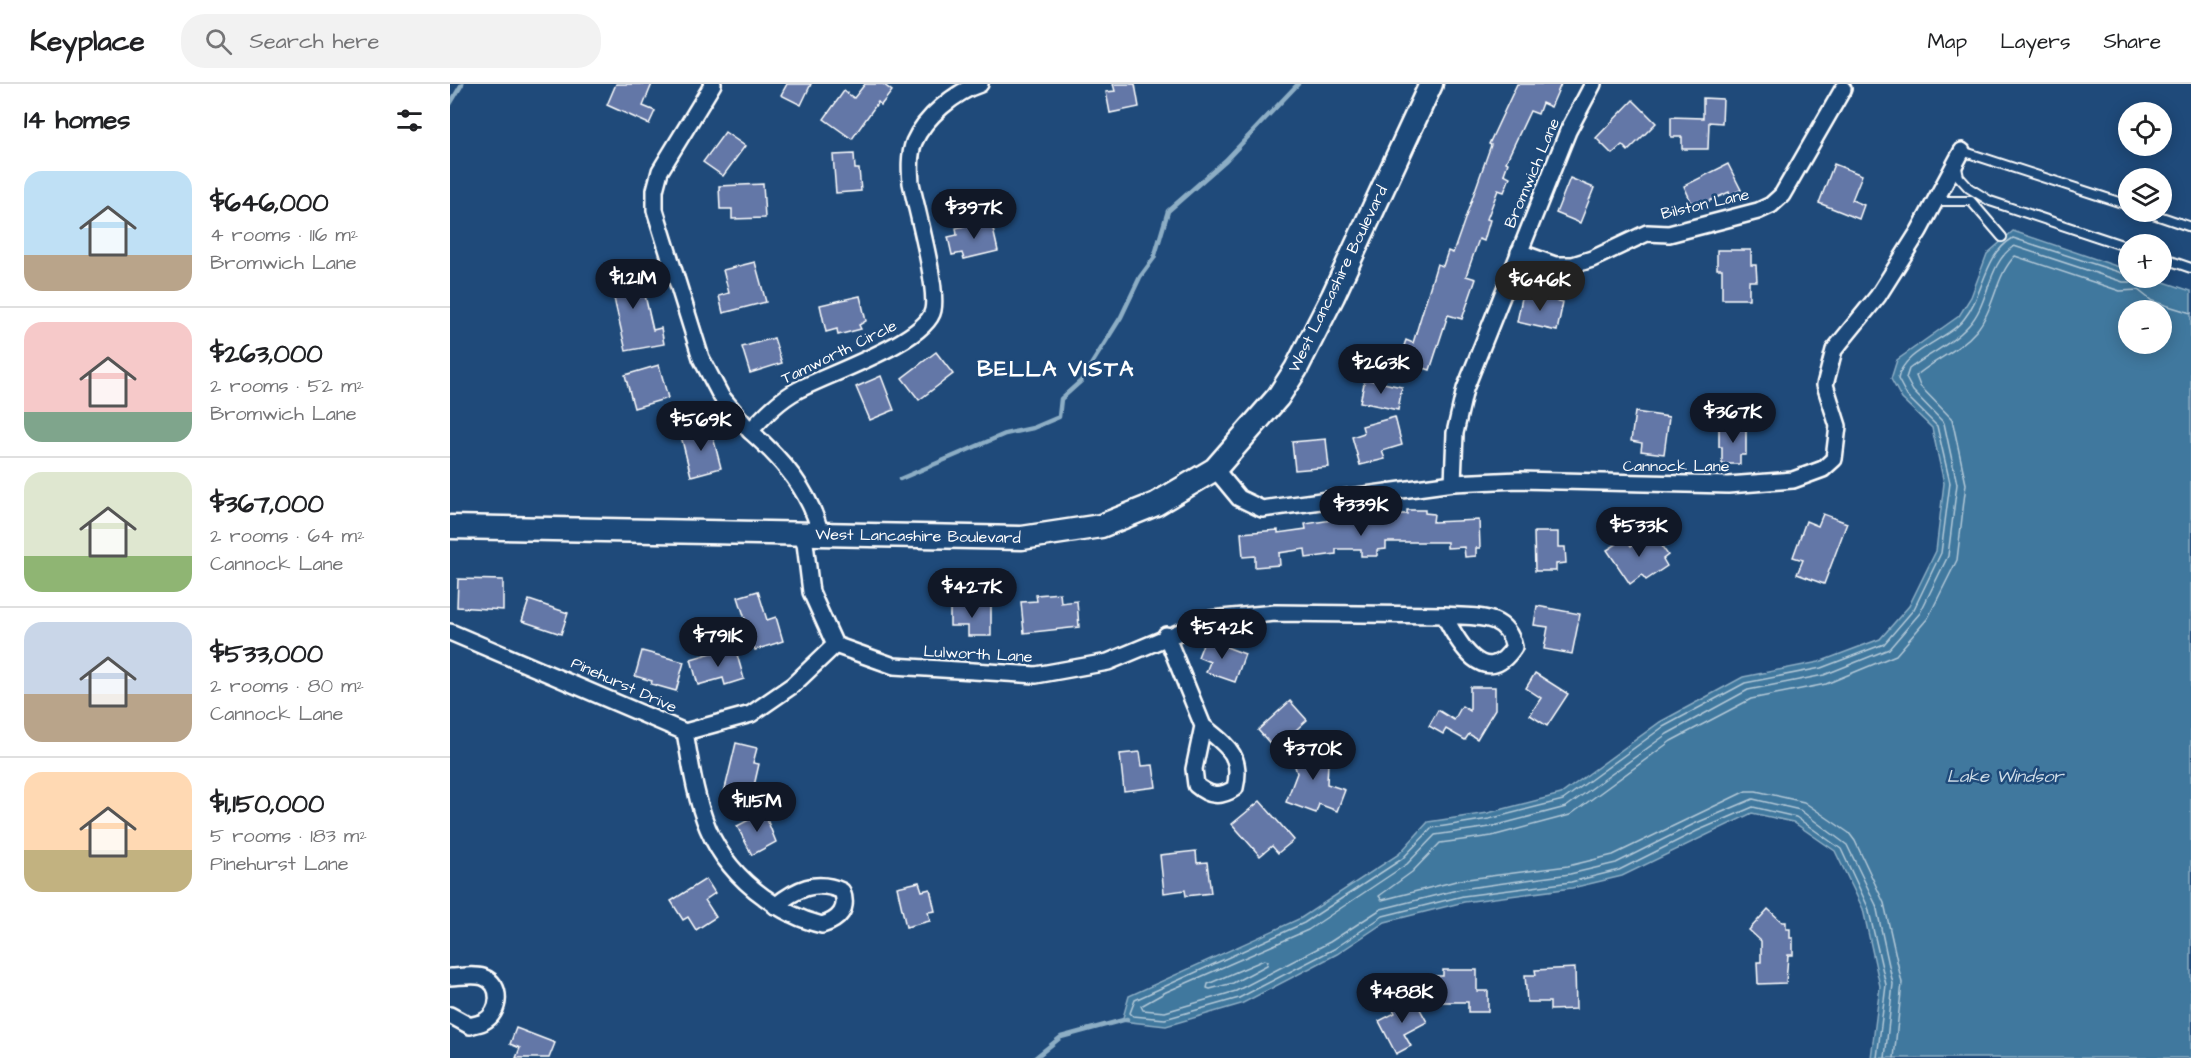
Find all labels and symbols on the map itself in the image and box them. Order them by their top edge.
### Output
street label: Bromwich Lane [1499,114,1565,231]
street label: West Lancashire Boulevard [1283,182,1393,376]
street label: Bilston Lane [1659,183,1752,225]
pin: $397K [932,189,1016,240]
pin: $1.21M [584,259,682,310]
pin: $646K [1498,261,1582,312]
street label: Tamworth Circle [778,314,901,390]
pin: $263K [1339,344,1423,395]
district label: BELLA VISTA [977,354,1135,385]
pin: $367K [1691,393,1775,444]
pin: $569K [659,401,743,452]
street label: Cannock Lane [1623,455,1730,477]
pin: $339K [1319,486,1403,537]
pin: $533K [1597,507,1681,558]
street label: West Lancashire Boulevard [815,523,1021,549]
pin: $427K [930,568,1014,619]
pin: $542K [1180,609,1264,660]
pin: $791K [676,617,760,668]
street label: Lulworth Lane [923,640,1033,668]
street label: Pinehurst Drive [568,652,681,718]
pin: $370K [1271,730,1355,781]
water label: Lake Windsor [1947,764,2065,789]
pin: $1.15M [708,782,806,833]
pin: $488K [1360,973,1444,1024]

